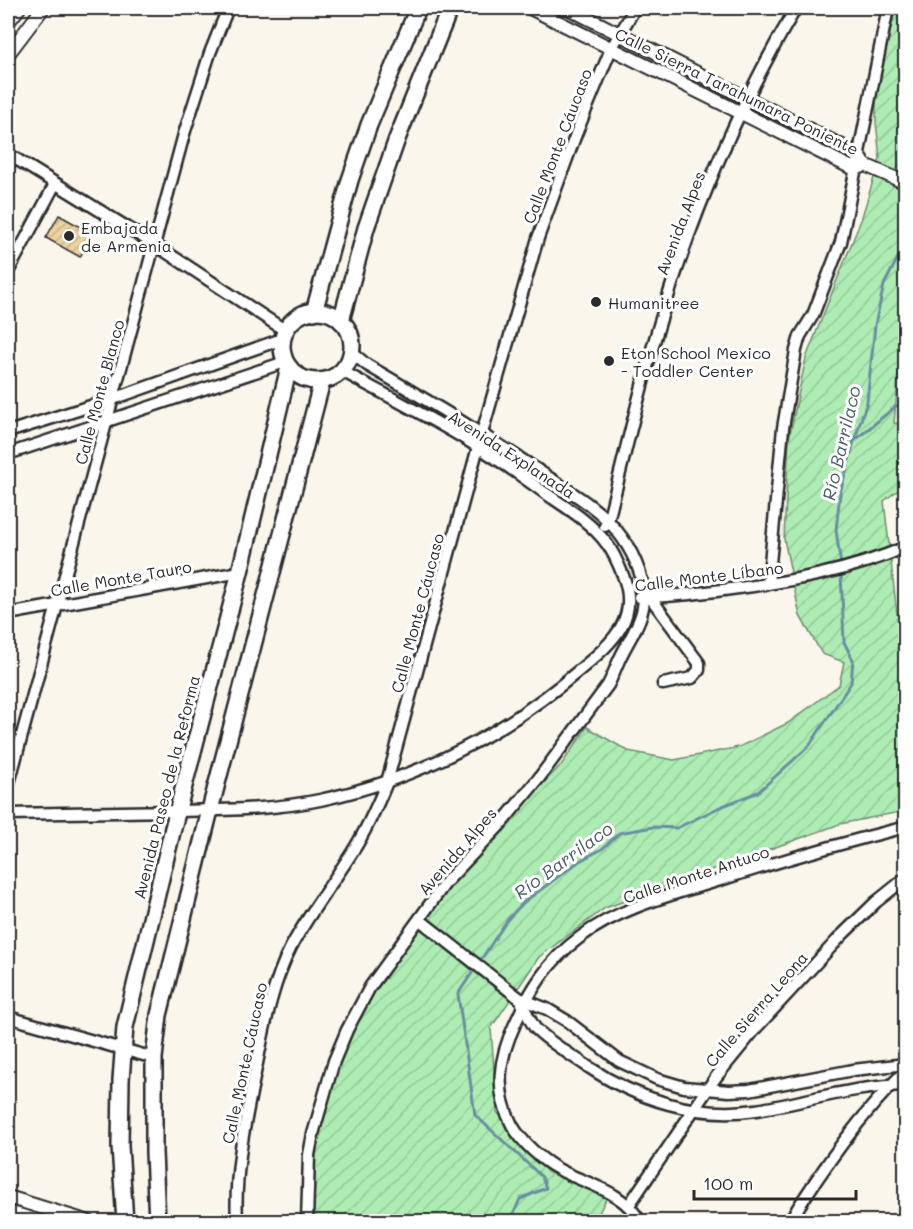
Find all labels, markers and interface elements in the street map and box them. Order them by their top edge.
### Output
street label: Calle Sierra Tarahumara Poniente [612,23,862,159]
street label: Calle Monte Cáucaso [518,65,596,227]
street label: Avenida Alpes [651,168,709,278]
place label: Embajada de Armenia [81,217,172,256]
marker: Embajada de Armenia [62,229,76,243]
place label: Humanitree [608,292,700,313]
marker: Humanitree [589,295,603,309]
street label: Calle Monte Blanco [70,317,128,467]
place label: Eton School Mexico - Toddler Center [621,342,771,381]
marker: Eton School Mexico - Toddler Center [602,354,616,368]
water label: Río Barrilaco [816,383,866,503]
street label: Avenida Explanada [445,405,579,503]
street label: Calle Monte Cáucaso [386,531,448,695]
street label: Calle Monte Tauro [49,555,193,601]
street label: Calle Monte Líbano [633,556,785,596]
street label: Avenida Paseo de la Reforma [128,673,204,901]
street label: Avenida Alpes [413,803,501,899]
water label: Río Barrilaco [509,816,617,904]
street label: Calle Monte Antuco [620,840,772,908]
street label: Calle Sierra Leona [700,947,812,1071]
street label: Calle Monte Cáucaso [217,980,271,1146]
scale bar [694,1163,856,1201]
text: 100 m [703,1171,753,1195]

